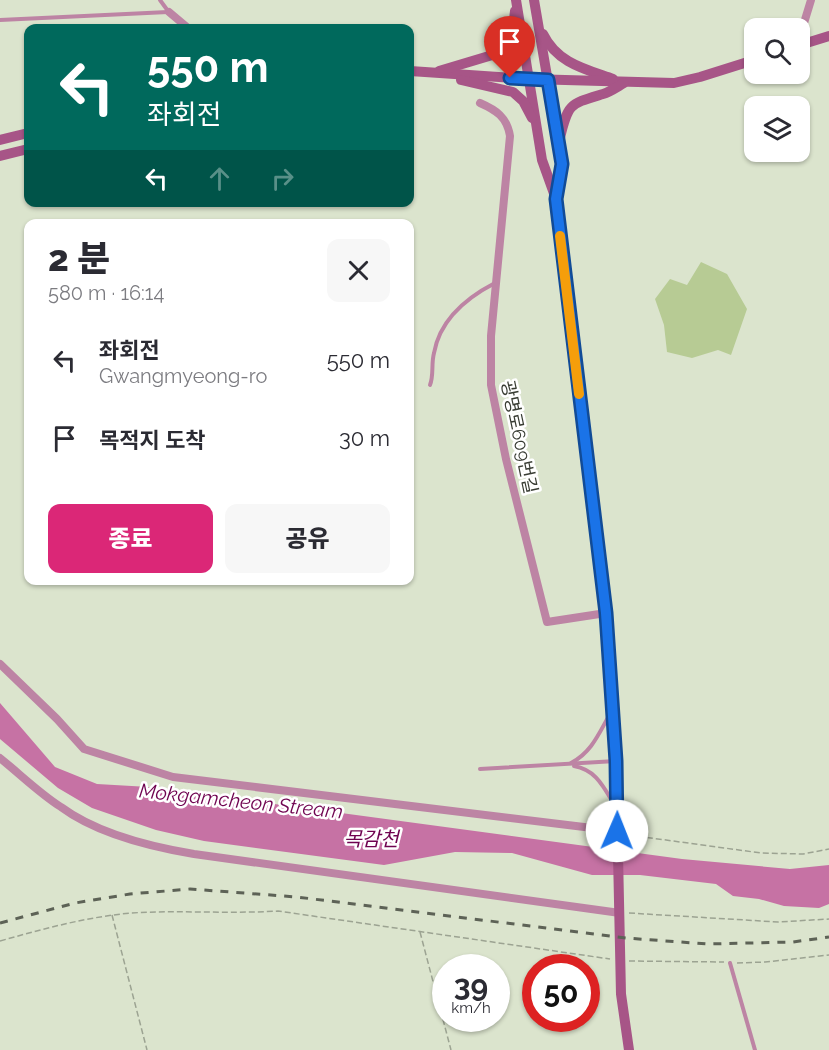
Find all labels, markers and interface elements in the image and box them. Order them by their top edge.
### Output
pin [484,16,535,78]
map controls [744,18,810,162]
button: search [744,18,810,84]
icon: arrive [493,25,526,58]
text: 550 m [147,43,269,92]
icon: left [48,48,126,126]
button: layers [744,96,810,162]
text: 좌회전 [147,99,222,130]
icon: left [140,162,173,195]
icon: ahead [203,162,236,195]
icon: right [266,162,299,195]
text: 2 분 [48,237,110,279]
button: close [327,239,390,302]
text: 580 m · 16:14 [48,281,164,305]
text: 좌회전 [99,337,160,363]
icon: left [48,344,81,377]
text: 550 m [327,347,390,373]
text: Gwangmyeong-ro [99,364,267,388]
street label: 광명로609번길 [497,378,542,495]
icon: arrive [48,422,81,455]
text: 30 m [339,425,390,451]
text: 목적지 도착 [99,427,205,453]
button: 종료 [48,504,213,573]
button: 공유 [225,504,390,573]
water label: Mokgamcheon Stream [138,778,344,824]
position arrow [585,799,649,863]
water label: 목감천 [343,827,401,851]
speed limit sign: 50 [522,954,600,1032]
text: 39 [454,968,488,1003]
text: km/h [451,999,491,1017]

